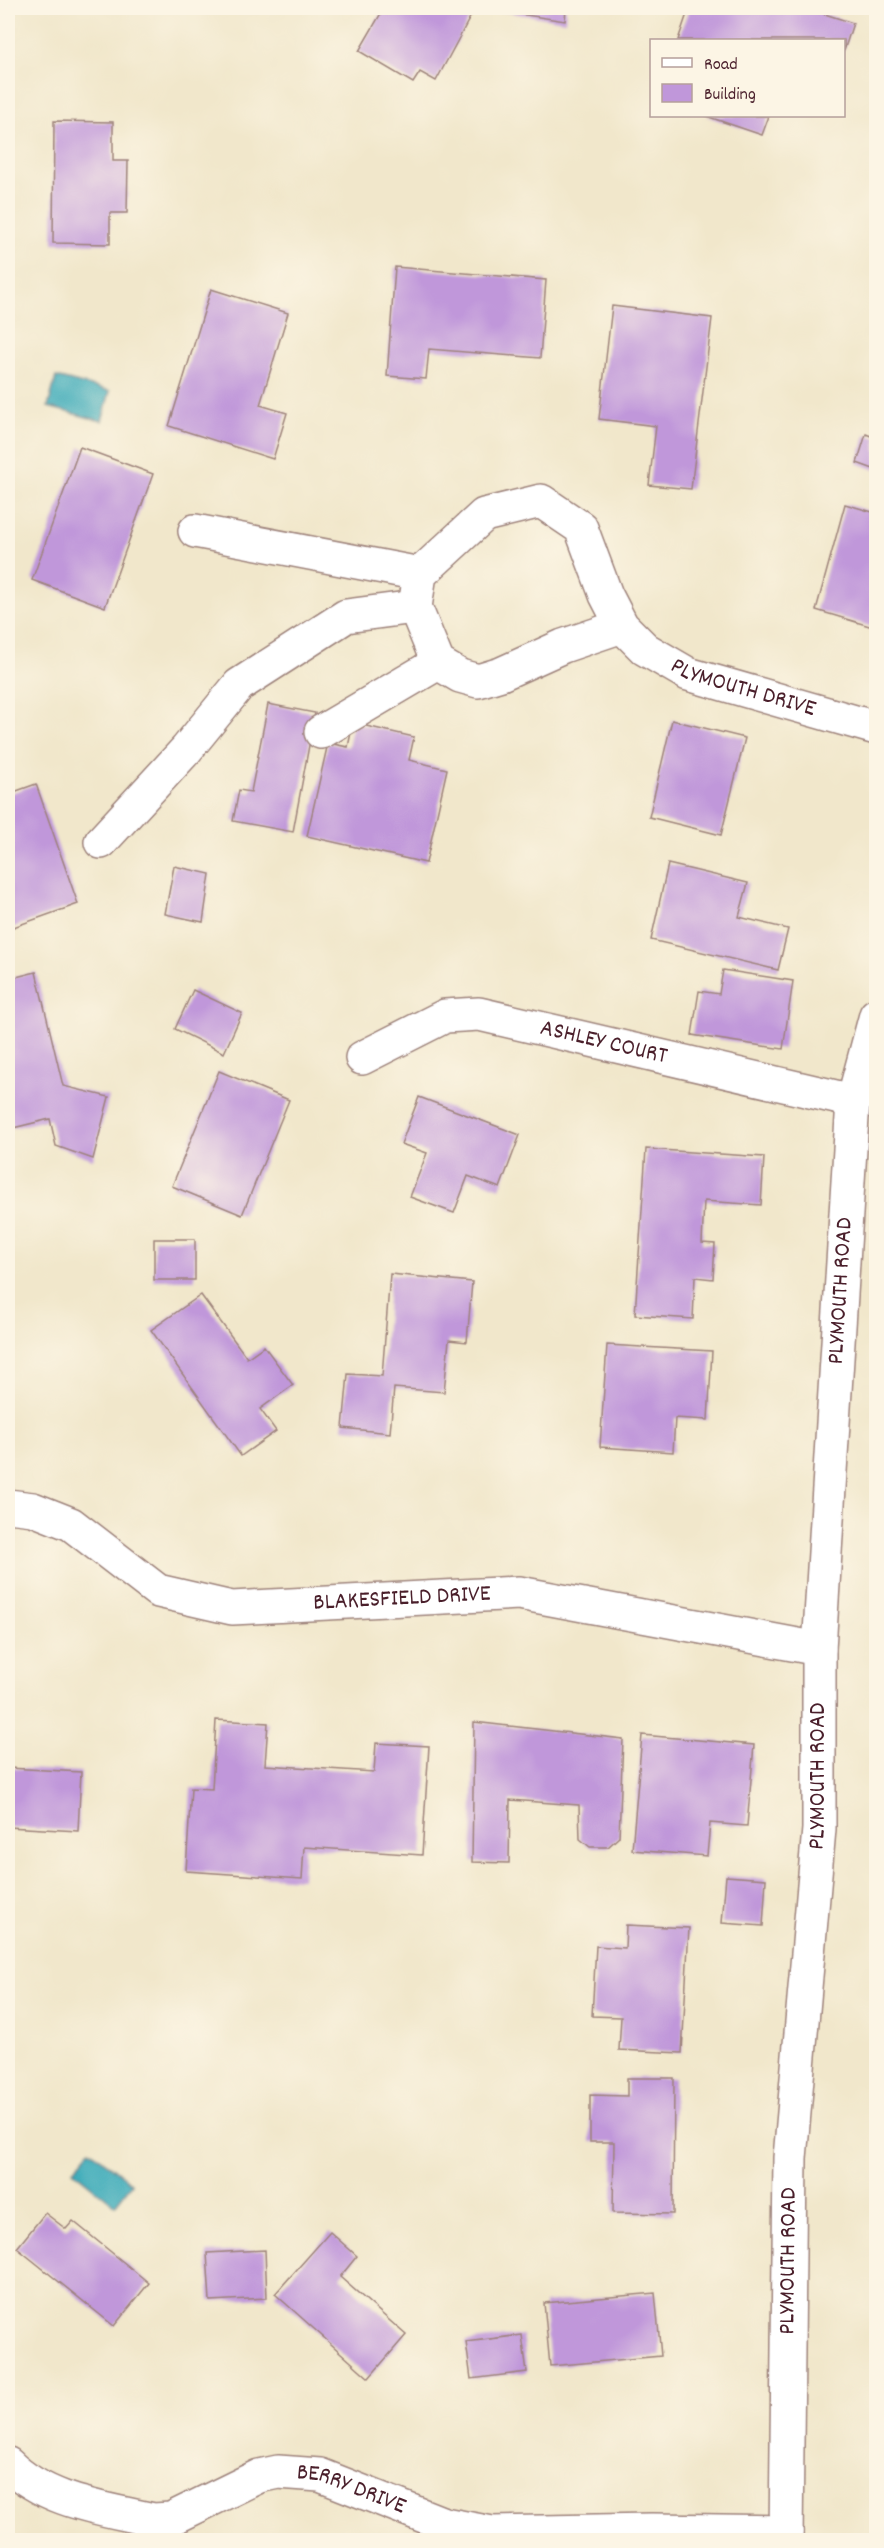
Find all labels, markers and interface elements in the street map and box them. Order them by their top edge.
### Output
legend [650,39,845,117]
text: Road [704,53,738,78]
text: Building [704,83,756,108]
street label: PLYMOUTH DRIVE [664,650,820,727]
street label: ASHLEY COURT [537,1012,671,1074]
street label: PLYMOUTH ROAD [820,1216,863,1366]
street label: BLAKESFIELD DRIVE [312,1577,492,1621]
street label: PLYMOUTH ROAD [800,1703,836,1851]
street label: PLYMOUTH ROAD [771,2187,807,2335]
street label: BERRY DRIVE [296,2456,411,2524]

